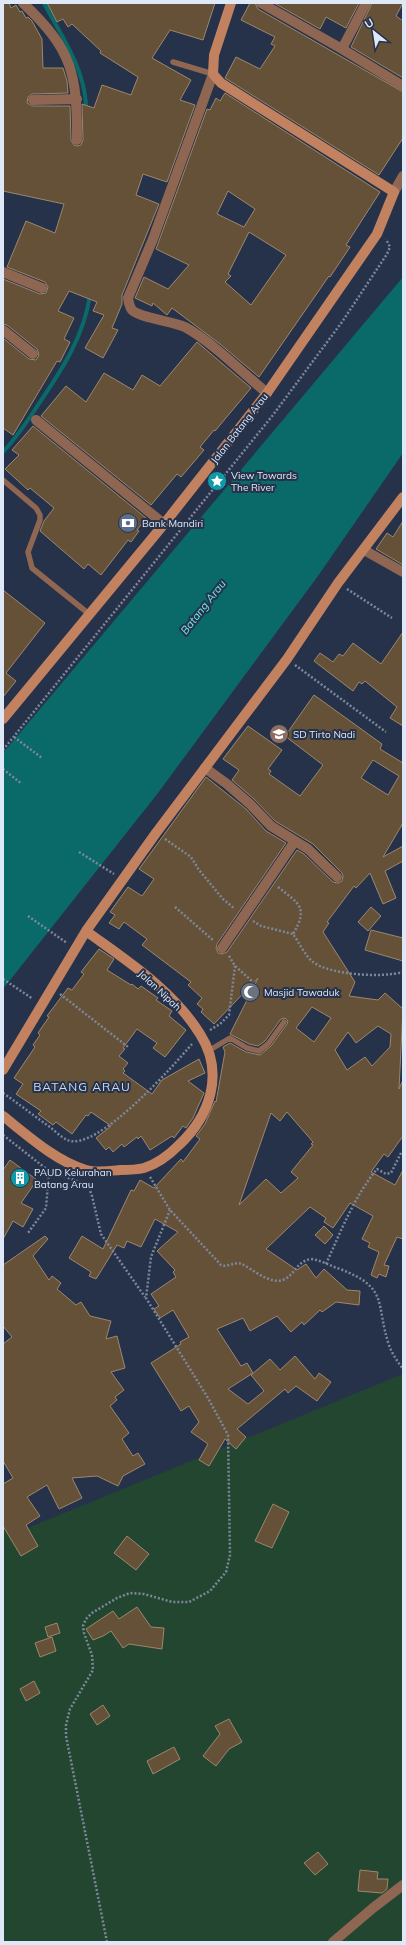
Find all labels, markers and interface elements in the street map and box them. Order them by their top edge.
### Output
north arrow [354,12,394,52]
text: U [362,15,376,31]
street label: Jalan Batang Arau [208,391,271,466]
place label: View Towards The River [231,469,297,494]
place icon: View Towards The River [206,470,228,492]
bank icon: Bank Mandiri [117,512,139,534]
place label: Bank Mandiri [142,517,203,530]
water label: Batang Arau [177,577,229,637]
school or university icon: SD Tirto Nadi [268,723,290,745]
place label: SD Tirto Nadi [293,728,355,741]
street label: Jalan Nipah [136,967,184,1014]
mosque icon: Masjid Tawaduk [239,981,261,1003]
place label: Masjid Tawaduk [264,986,340,999]
district label: BATANG ARAU [33,1079,131,1094]
place label: PAUD Kelurahan Batang Arau [34,1166,112,1191]
building icon: PAUD Kelurahan Batang Arau [9,1167,31,1189]

